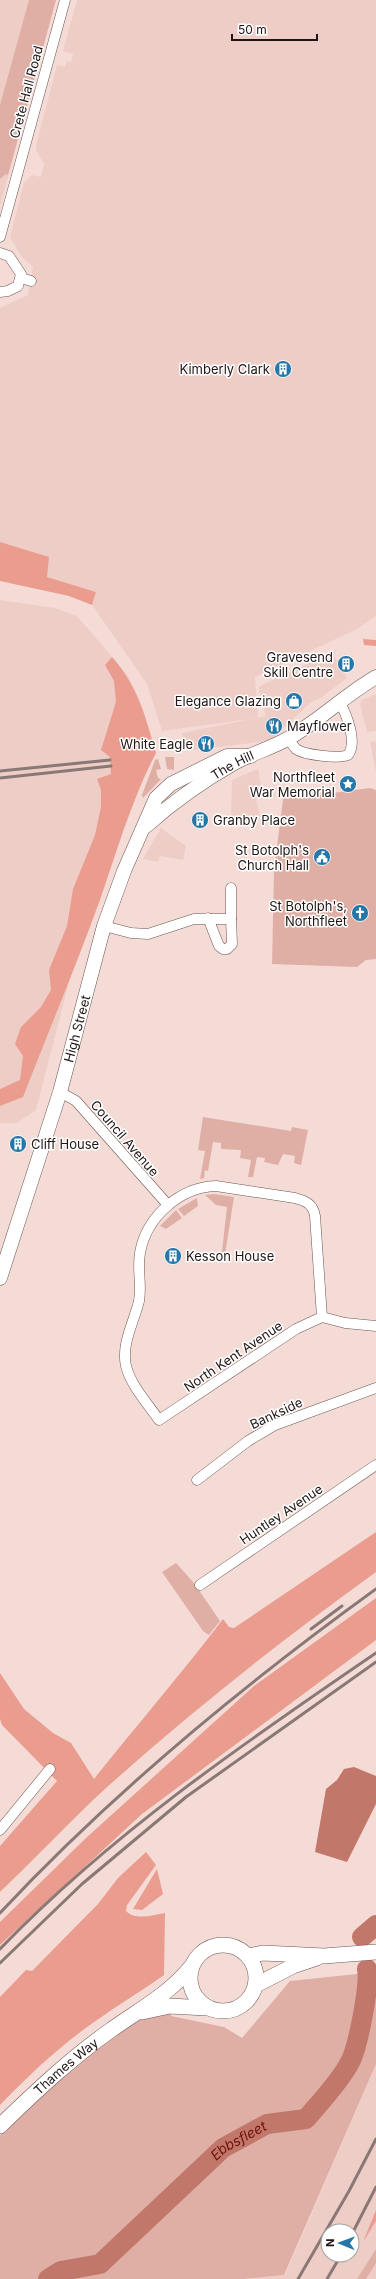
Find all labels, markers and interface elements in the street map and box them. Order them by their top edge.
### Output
scale bar [232,16,317,42]
text: 50 m [238,22,267,37]
street label: Crete Hall Road [6,44,46,140]
building icon: Kimberly Clark [273,359,293,379]
place label: Kimberly Clark [180,361,270,377]
place label: Gravesend Skill Centre [263,649,333,680]
building icon: Gravesend Skill Centre [336,654,356,674]
shop icon: Elegance Glazing [284,691,304,711]
place label: Elegance Glazing [175,693,281,709]
restaurant icon: Mayflower [264,716,284,736]
place label: Mayflower [287,718,352,734]
restaurant icon: White Eagle [196,734,216,754]
place label: White Eagle [120,736,193,752]
street label: The Hill [208,747,256,783]
place label: Northfleet War Memorial [250,769,335,800]
place icon: Northfleet War Memorial [338,774,358,794]
building icon: Granby Place [190,810,210,830]
place label: Granby Place [213,812,295,828]
place label: St Botolph's Church Hall [235,842,309,873]
public building icon: St Botolph's Church Hall [312,847,332,867]
place label: St Botolph's, Northfleet [269,898,347,929]
church icon: St Botolph's, Northfleet [350,903,370,923]
street label: High Street [60,993,93,1064]
street label: Council Avenue [88,1097,162,1179]
building icon: Cliff House [8,1134,28,1154]
place label: Cliff House [31,1136,99,1152]
building icon: Kesson House [163,1246,183,1266]
place label: Kesson House [186,1248,274,1264]
street label: North Kent Avenue [181,1317,285,1395]
street label: Bankside [247,1394,305,1432]
street label: Huntley Avenue [237,1480,325,1548]
street label: Thames Way [30,2034,101,2098]
water label: Ebbsfleet [207,2117,270,2164]
north arrow [320,2223,360,2263]
text: N [323,2239,337,2247]

